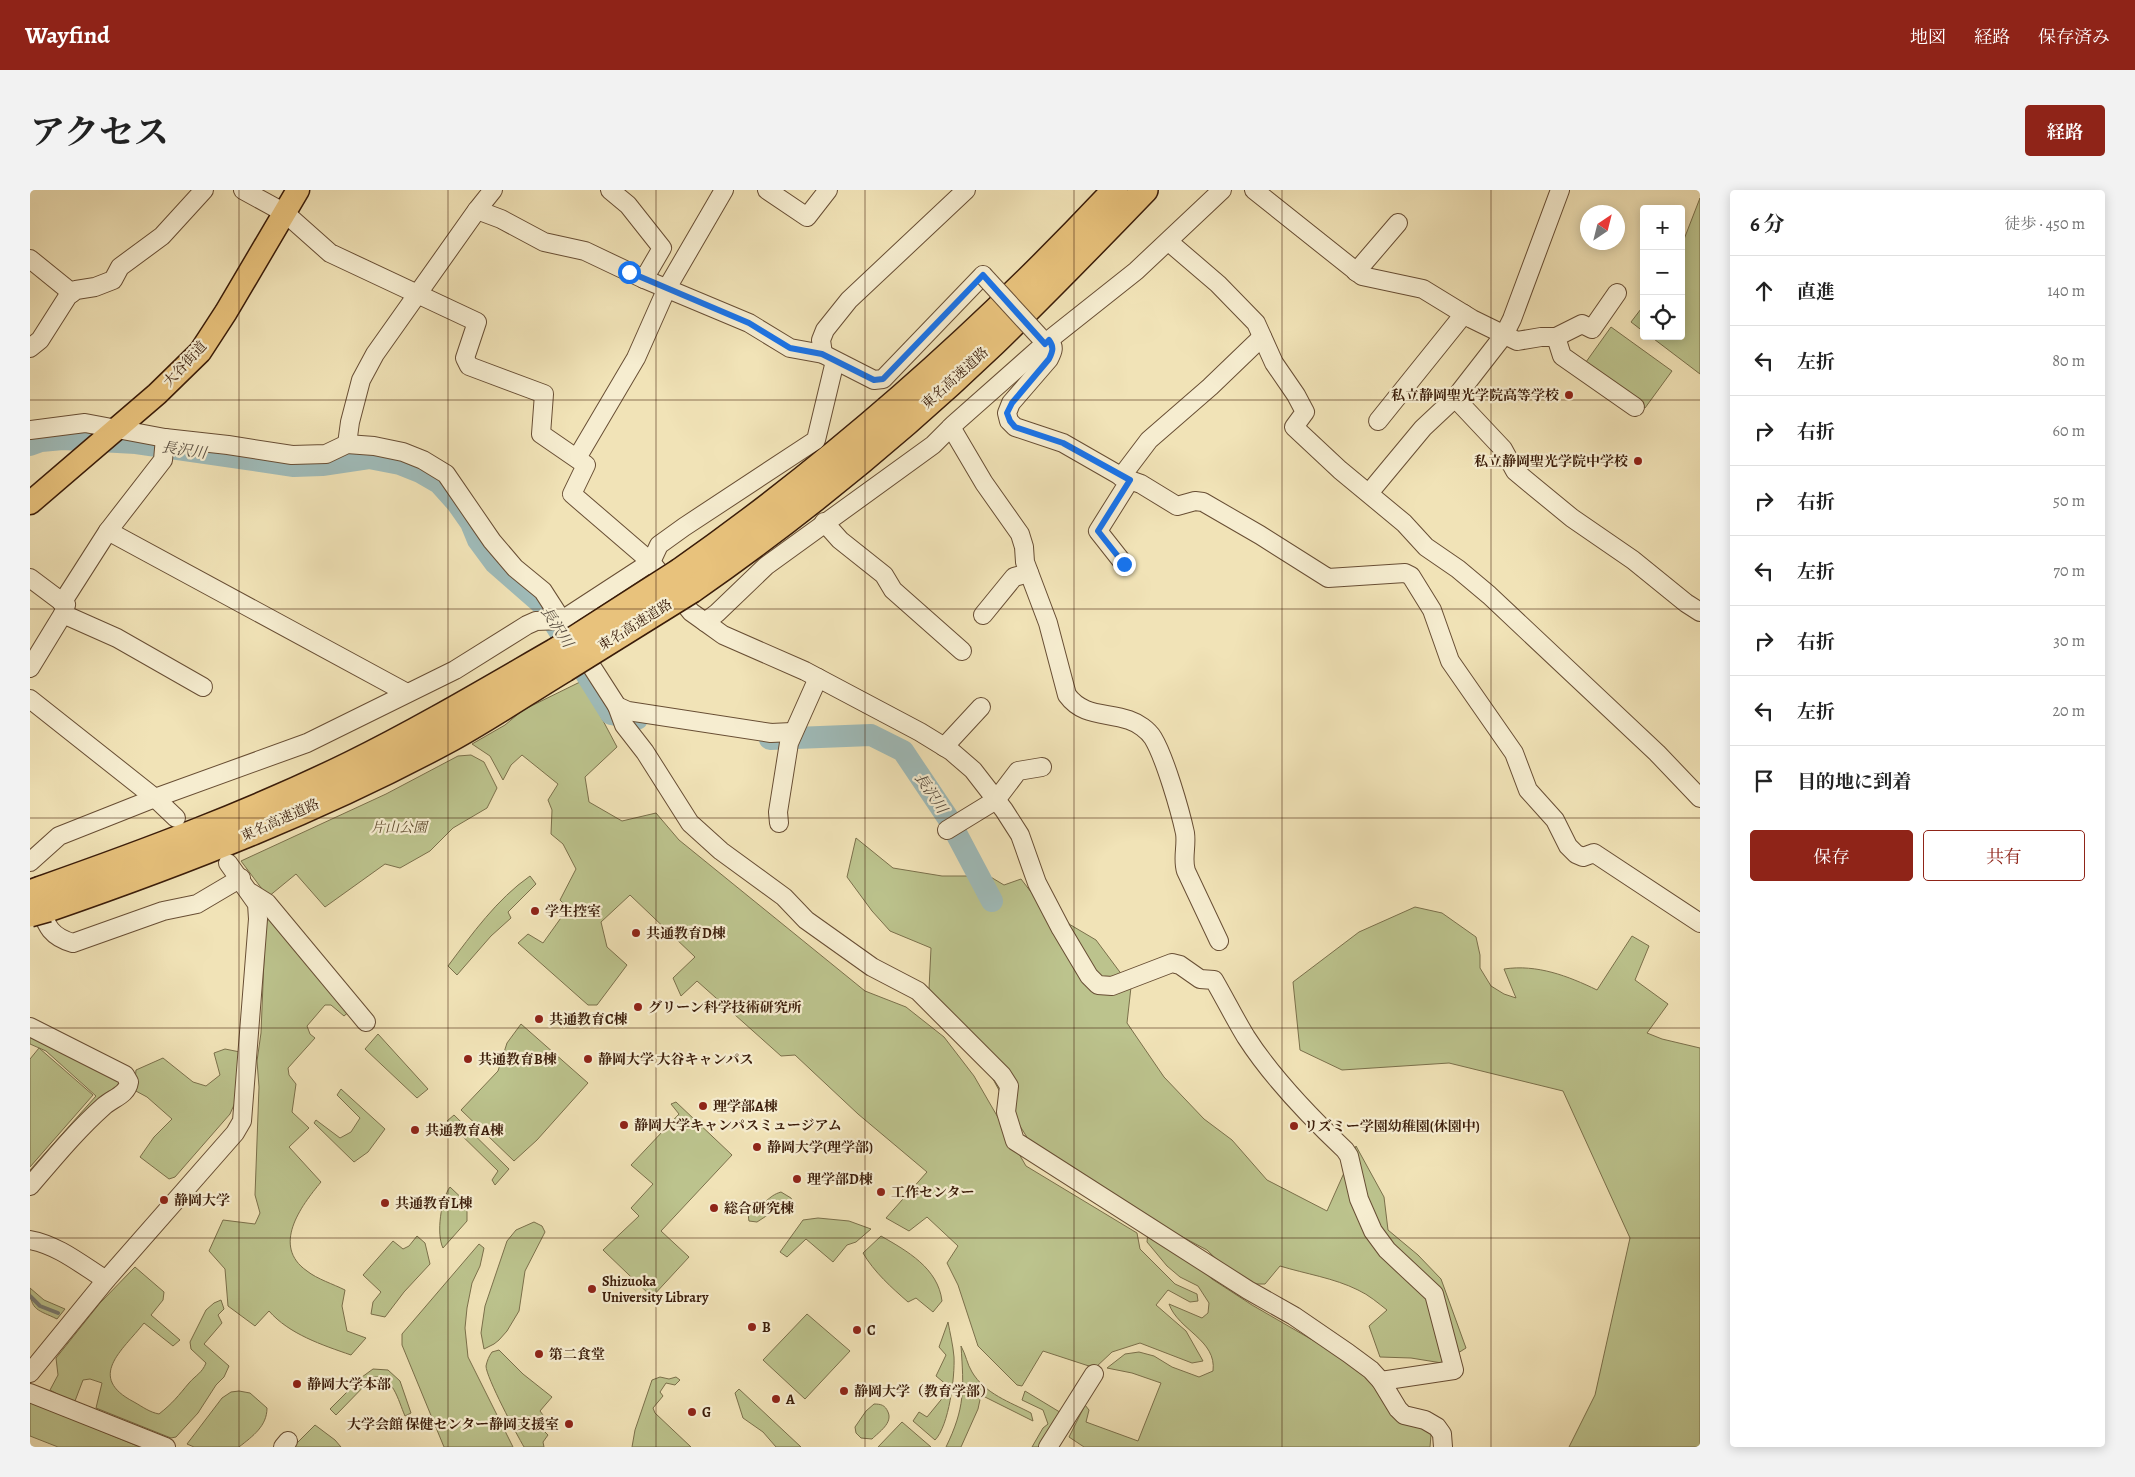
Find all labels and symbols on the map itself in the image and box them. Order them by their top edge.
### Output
north arrow [1580,205,1625,250]
route start [618,261,641,284]
street label: 大谷街道 [159,337,211,391]
street label: 東名高速道路 [917,343,993,413]
place label: 私立静岡聖光学院高等学校 [1391,386,1559,405]
marker: 私立静岡聖光学院高等学校 [1563,389,1575,401]
water label: 長沢川 [160,437,210,463]
place label: 私立静岡聖光学院中学校 [1474,452,1628,471]
marker: 私立静岡聖光学院中学校 [1632,455,1644,467]
route end [1113,553,1136,576]
street label: 東名高速道路 [594,595,676,655]
water label: 長沢川 [536,603,579,653]
water label: 長沢川 [910,769,953,819]
street label: 東名高速道路 [238,794,322,846]
park label: 片山公園 [371,818,429,837]
place label: 学生控室 [545,902,601,921]
marker: 学生控室 [529,905,541,917]
place label: 共通教育D棟 [646,924,726,943]
marker: 共通教育D棟 [630,927,642,939]
place label: グリーン科学技術研究所 [648,998,802,1017]
marker: グリーン科学技術研究所 [632,1001,644,1013]
place label: 共通教育C棟 [549,1010,628,1029]
marker: 共通教育C棟 [533,1013,545,1025]
place label: 共通教育B棟 [478,1050,557,1069]
place label: 静岡大学 大谷キャンパス [598,1050,753,1069]
marker: 共通教育B棟 [462,1053,474,1065]
marker: 静岡大学 大谷キャンパス [582,1053,594,1065]
place label: 理学部A棟 [713,1097,778,1116]
marker: 理学部A棟 [697,1100,709,1112]
place label: 静岡大学キャンパスミュージアム [634,1116,841,1135]
place label: リズミー学園幼稚園(休園中) [1304,1117,1480,1136]
marker: 静岡大学キャンパスミュージアム [618,1119,630,1131]
marker: リズミー学園幼稚園(休園中) [1288,1120,1300,1132]
place label: 共通教育A棟 [425,1121,504,1140]
marker: 共通教育A棟 [409,1124,421,1136]
place label: 静岡大学(理学部) [767,1138,873,1157]
marker: 静岡大学(理学部) [751,1141,763,1153]
place label: 理学部D棟 [807,1170,873,1189]
marker: 理学部D棟 [791,1173,803,1185]
place label: 工作センター [891,1183,974,1202]
marker: 工作センター [875,1186,887,1198]
place label: 静岡大学 [174,1191,230,1210]
marker: 静岡大学 [158,1194,170,1206]
place label: 共通教育L棟 [395,1194,472,1213]
marker: 共通教育L棟 [379,1197,391,1209]
place label: 総合研究棟 [724,1199,794,1218]
marker: 総合研究棟 [708,1202,720,1214]
place label: Shizuoka University Library [602,1272,709,1307]
marker: Shizuoka University Library [586,1283,598,1295]
place label: B [762,1318,771,1337]
marker: B [746,1321,758,1333]
place label: C [867,1321,876,1340]
marker: C [851,1324,863,1336]
place label: 第二食堂 [549,1345,605,1364]
marker: 第二食堂 [533,1348,545,1360]
place label: 静岡大学本部 [307,1375,391,1394]
marker: 静岡大学本部 [291,1378,303,1390]
place label: 静岡大学（教育学部） [854,1382,994,1401]
marker: 静岡大学（教育学部） [838,1385,850,1397]
place label: A [785,1390,795,1409]
marker: A [770,1393,782,1405]
place label: G [702,1403,711,1422]
marker: G [686,1406,698,1418]
place label: 大学会館 保健センター静岡支援室 [347,1415,559,1434]
marker: 大学会館 保健センター静岡支援室 [563,1418,575,1430]

